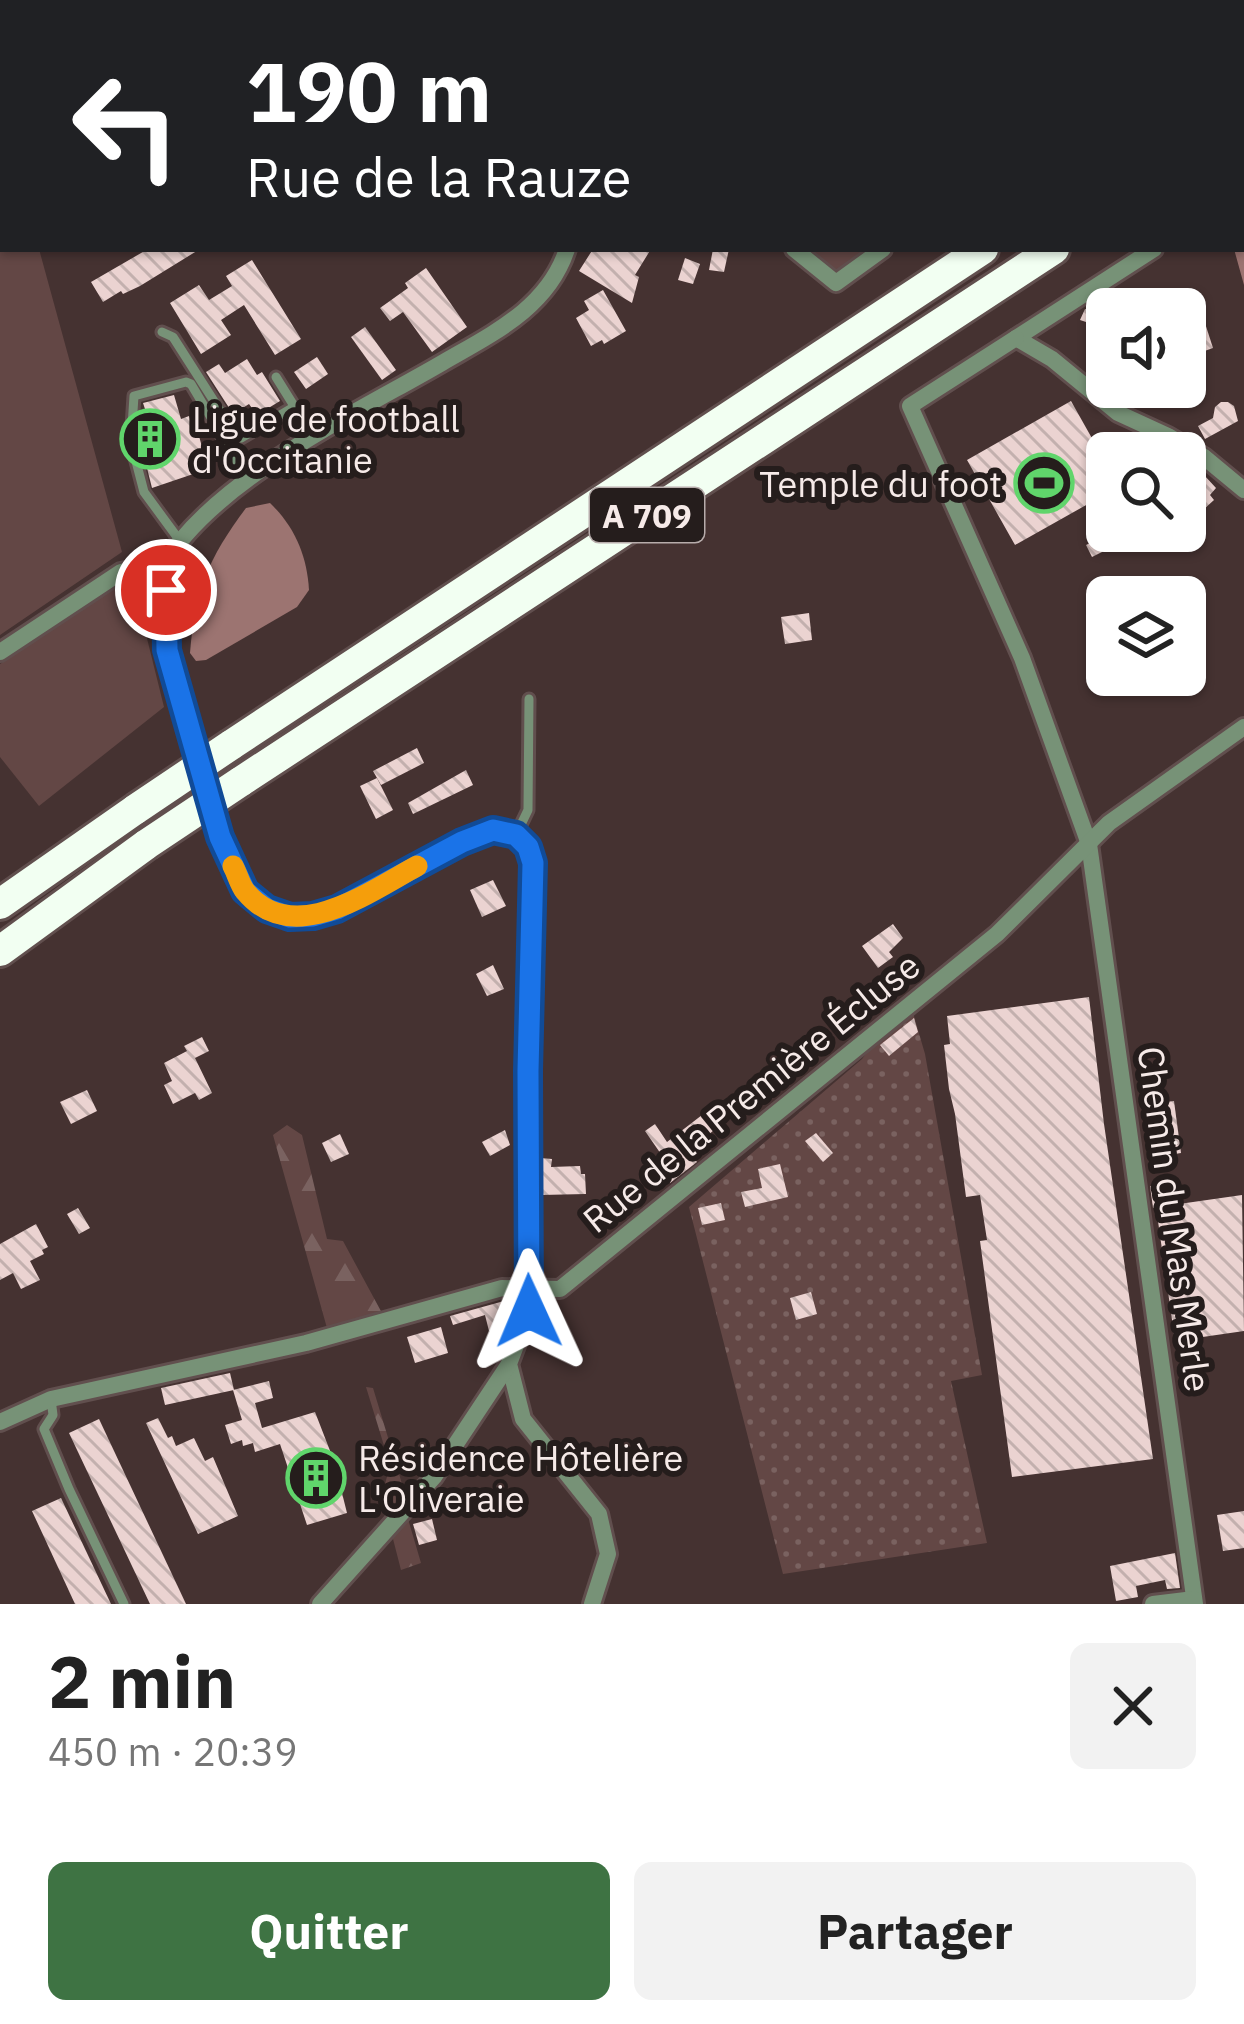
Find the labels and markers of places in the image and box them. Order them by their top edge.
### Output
place label: Ligue de football d'Occitanie [192,395,460,483]
building icon: Ligue de football d'Occitanie [119,408,181,470]
sports icon: Temple du foot [1013,452,1075,514]
place label: Temple du foot [759,460,1002,507]
pin [115,539,217,641]
place label: Résidence Hôtelière L'Oliveraie [358,1434,683,1522]
building icon: Résidence Hôtelière L'Oliveraie [285,1447,347,1509]

